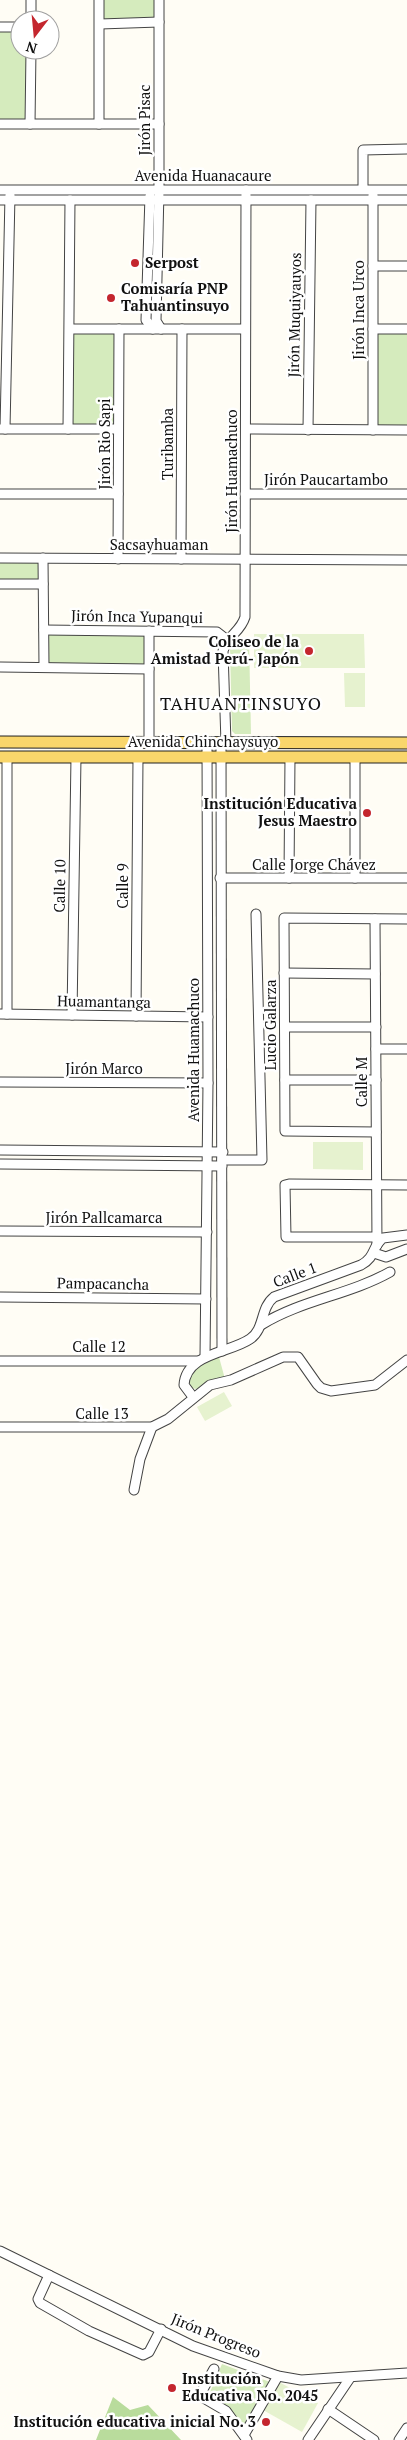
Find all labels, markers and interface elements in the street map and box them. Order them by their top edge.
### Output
north arrow [10,10,60,60]
text: N [23,37,39,59]
street label: Jirón Pisac [134,85,154,155]
street label: Avenida Huanacaure [134,165,272,185]
place label: Serpost [145,252,199,272]
street label: Jirón Muquiyauyos [283,252,305,378]
marker: Serpost [129,257,141,269]
street label: Jirón Inca Urco [348,260,368,360]
place label: Comisaría PNP Tahuantinsuyo [121,278,229,315]
marker: Comisaría PNP Tahuantinsuyo [105,292,117,304]
street label: Jirón Rio Sapi [94,399,114,489]
street label: Turibamba [157,407,177,480]
street label: Jirón Huamachuco [221,409,241,533]
street label: Jirón Paucartambo [264,469,388,489]
street label: Sacsayhuaman [110,534,208,554]
street label: Jirón Inca Yupanqui [71,605,203,627]
place label: Coliseo de la Amistad Perú- Japón [151,631,300,668]
marker: Coliseo de la Amistad Perú- Japón [303,645,315,657]
district label: TAHUANTINSUYO [160,691,322,715]
street label: Avenida Chinchaysuyo [128,731,278,751]
place label: Institución Educativa Jesus Maestro [203,793,358,830]
marker: Institución Educativa Jesus Maestro [361,807,373,819]
street label: Calle Jorge Chávez [252,854,376,874]
street label: Calle 10 [49,859,69,913]
street label: Calle 9 [112,863,132,909]
street label: Avenida Huamachuco [183,978,203,1122]
street label: Lucio Galarza [260,979,280,1070]
street label: Huamantanga [57,990,152,1012]
street label: Calle M [351,1057,371,1107]
street label: Jirón Marco [65,1058,143,1078]
street label: Jirón Pallcamarca [45,1207,163,1227]
street label: Calle 1 [270,1257,319,1292]
street label: Pampacancha [57,1272,150,1294]
street label: Calle 12 [72,1336,126,1356]
street label: Calle 13 [75,1403,129,1423]
street label: Jirón Progreso [168,2308,264,2362]
place label: Institución Educativa No. 2045 [182,2368,319,2405]
marker: Institución Educativa No. 2045 [166,2382,178,2394]
place label: Institución educativa inicial No. 3 [13,2411,256,2431]
marker: Institución educativa inicial No. 3 [260,2416,272,2428]

